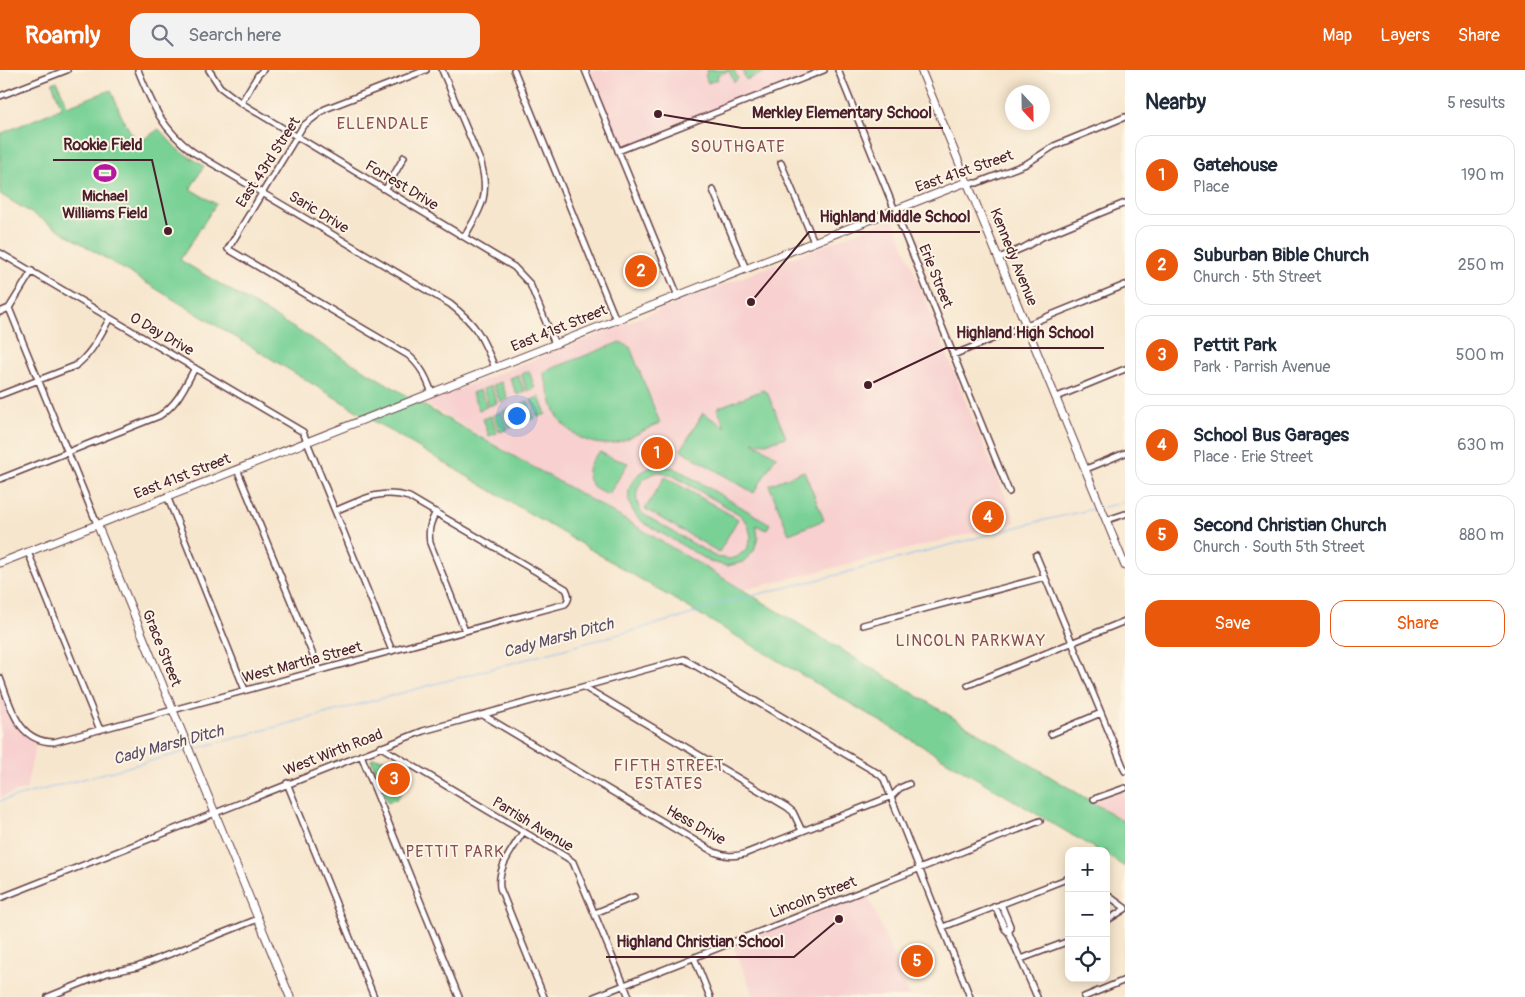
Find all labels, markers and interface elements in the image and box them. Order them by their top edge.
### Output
search box [130,13,480,58]
text: Roamly [25,21,100,50]
icon: search [148,21,176,49]
text: Search here [188,23,281,47]
text: Map [1323,24,1352,47]
text: Layers [1380,24,1430,47]
text: Share [1458,24,1500,47]
north arrow [1005,85,1050,130]
text: Nearby [1145,89,1206,116]
text: 5 results [1447,93,1505,113]
callout: Merkley Elementary School [742,97,943,128]
text: Merkley Elementary School [752,103,932,123]
street label: East 43rd Street [232,113,305,211]
district label: ELLENDALE [337,114,429,134]
callout: Rookie Field [53,129,152,160]
text: Rookie Field [63,135,143,155]
district label: SOUTHGATE [690,137,786,157]
street label: East 41st Street [913,146,1016,197]
text: Gatehouse [1193,153,1277,177]
street label: Forrest Drive [362,156,442,215]
sports icon: Michael Williams Field [92,160,118,186]
text: 1 [1159,165,1165,185]
text: 190 m [1461,165,1504,185]
text: Place [1193,177,1229,197]
place label: Michael Williams Field [62,187,148,223]
street label: Saric Drive [285,187,353,238]
callout: Highland Middle School [809,201,980,232]
street label: Kennedy Avenue [985,206,1042,309]
text: Highland Middle School [820,207,971,227]
street label: Erie Street [914,241,957,312]
text: Suburban Bible Church [1193,243,1369,267]
pin: 2 [625,252,657,290]
text: 2 [1158,255,1166,275]
text: 250 m [1458,255,1504,275]
text: Church · 5th Street [1193,267,1321,287]
street label: East 41st Street [508,300,611,356]
street label: O Day Drive [126,308,198,361]
callout: Highland High School [946,317,1104,348]
text: Highland High School [956,323,1094,343]
text: Pettit Park [1193,333,1277,357]
text: 3 [1158,345,1166,365]
text: 500 m [1456,345,1504,365]
text: Park · Parrish Avenue [1193,357,1330,377]
your location [504,403,530,429]
text: School Bus Garages [1193,423,1349,447]
pin: 1 [641,434,673,472]
text: 4 [1157,435,1167,455]
text: 630 m [1457,435,1504,455]
text: Place · Erie Street [1193,447,1313,467]
street label: East 41st Street [131,449,234,504]
pin: 4 [972,498,1004,536]
text: Second Christian Church [1193,513,1386,537]
text: 5 [1158,525,1166,545]
text: 880 m [1459,525,1504,545]
text: Church · South 5th Street [1193,537,1365,557]
button: Save [1145,600,1320,647]
button: Share [1330,600,1505,647]
street label: Grace Street [138,607,186,690]
water label: Cady Marsh Ditch [501,613,617,662]
district label: LINCOLN PARKWAY [896,631,1046,651]
street label: West Martha Street [240,637,365,688]
water label: Cady Marsh Ditch [111,720,227,769]
street label: West Wirth Road [281,725,385,780]
district label: FIFTH STREET ESTATES [613,756,725,794]
pin: 3 [378,760,410,798]
street label: Parrish Avenue [489,793,577,856]
street label: Hess Drive [663,801,729,850]
district label: PETTIT PARK [405,842,505,862]
map controls [1065,847,1110,982]
button: + [1065,847,1110,892]
street label: Lincoln Street [767,872,860,923]
button: − [1065,892,1110,937]
callout: Highland Christian School [606,926,794,957]
text: Highland Christian School [616,932,784,952]
button: locate [1065,937,1110,982]
pin: 5 [901,942,933,980]

